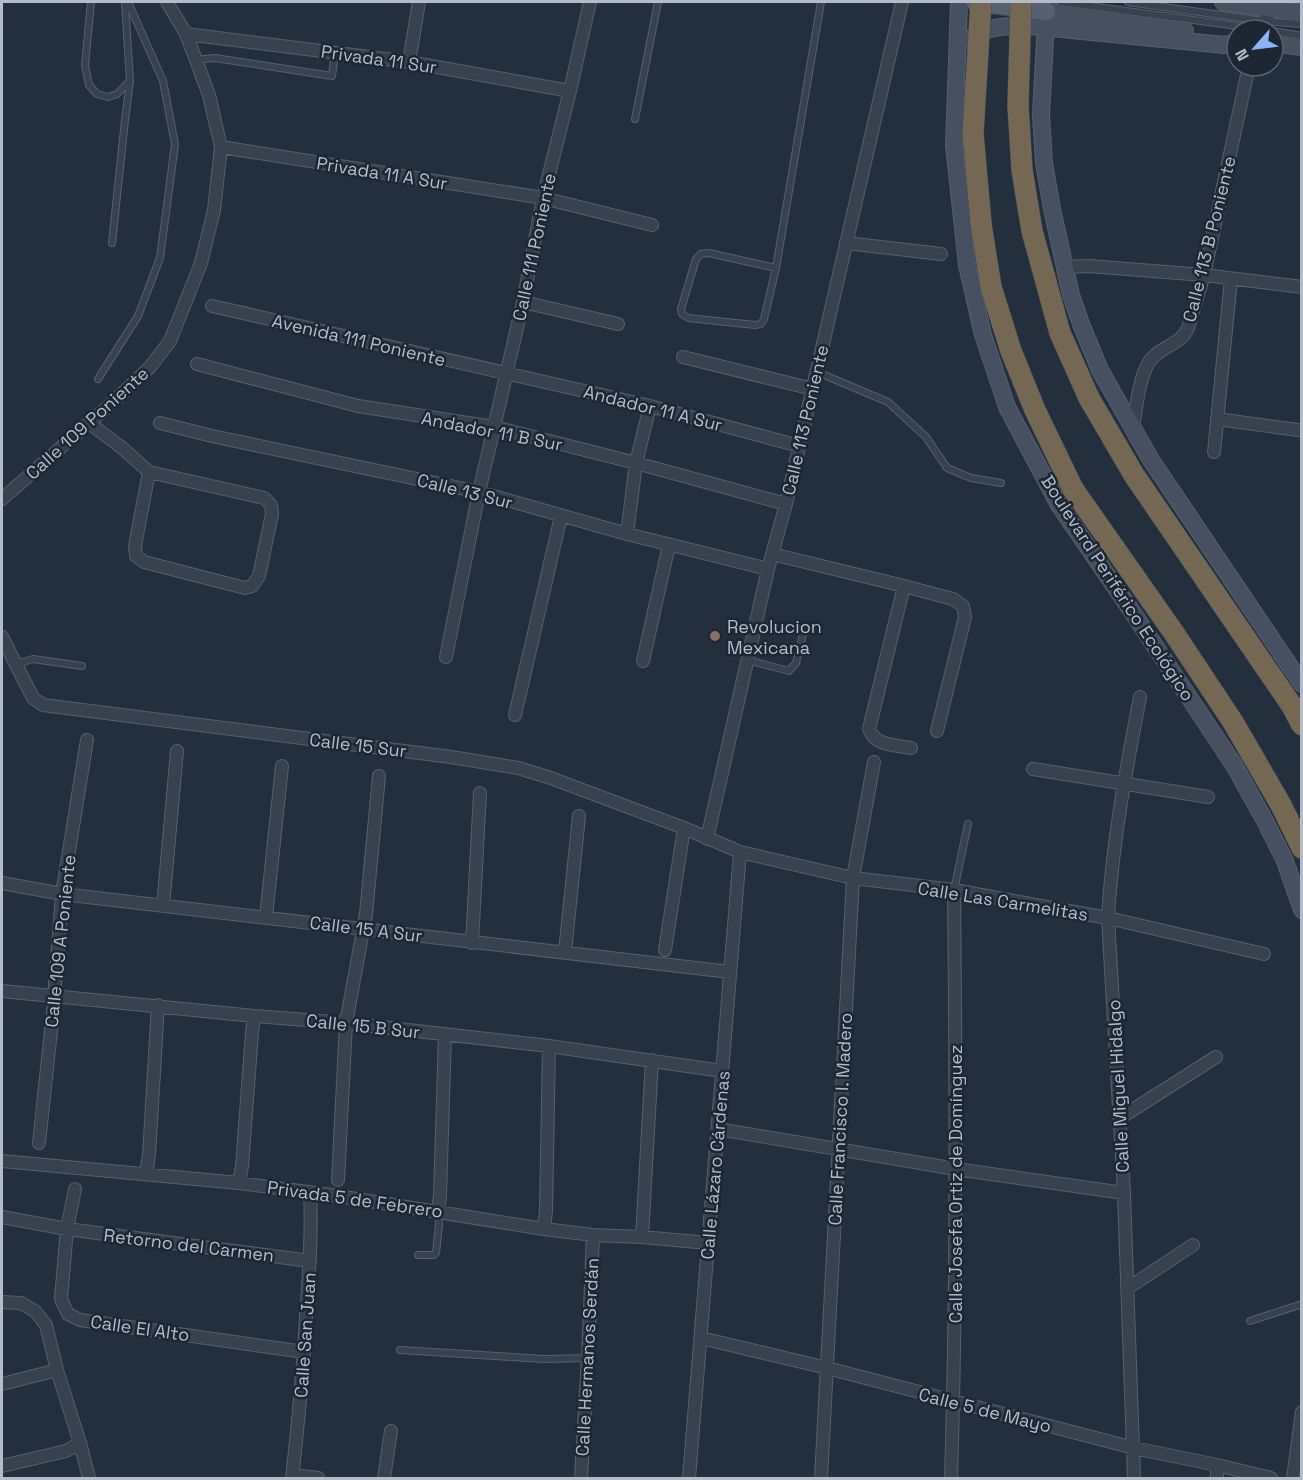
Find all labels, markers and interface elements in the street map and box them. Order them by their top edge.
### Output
north arrow [1225,18,1285,78]
street label: Privada 11 Sur [320,39,439,79]
text: N [1230,45,1254,64]
street label: Privada 11 A Sur [315,151,449,195]
street label: Calle 113 B Poniente [1177,154,1241,324]
street label: Calle 111 Poniente [507,171,561,323]
street label: Avenida 111 Poniente [270,309,448,371]
street label: Calle 113 Poniente [777,343,833,497]
street label: Calle 109 Poniente [21,362,153,484]
street label: Andador 11 A Sur [581,380,725,436]
street label: Andador 11 B Sur [420,406,565,456]
street label: Calle 13 Sur [415,468,515,514]
street label: Boulevard Periférico Ecológico [1036,471,1200,705]
place label: Revolucion Mexicana [727,615,822,659]
marker: Revolucion Mexicana [708,629,722,643]
street label: Calle 15 Sur [308,728,408,762]
street label: Calle 109 A Poniente [40,854,80,1028]
street label: Calle Las Carmelitas [916,876,1090,926]
street label: Calle 15 A Sur [308,911,424,947]
street label: Calle Miguel Hidalgo [1102,999,1134,1173]
street label: Calle 15 B Sur [305,1009,421,1043]
street label: Calle Francisco I. Madero [823,1012,857,1226]
street label: Calle Josefa Ortiz de Domínguez [944,1045,967,1323]
street label: Calle Lázaro Cárdenas [695,1070,735,1260]
street label: Privada 5 de Febrero [266,1175,444,1223]
street label: Retorno del Carmen [103,1223,275,1267]
street label: Calle Hermanos Serdán [570,1257,604,1457]
street label: Calle San Juan [289,1272,321,1398]
street label: Calle El Alto [89,1310,191,1346]
street label: Calle 5 de Mayo [916,1382,1054,1438]

